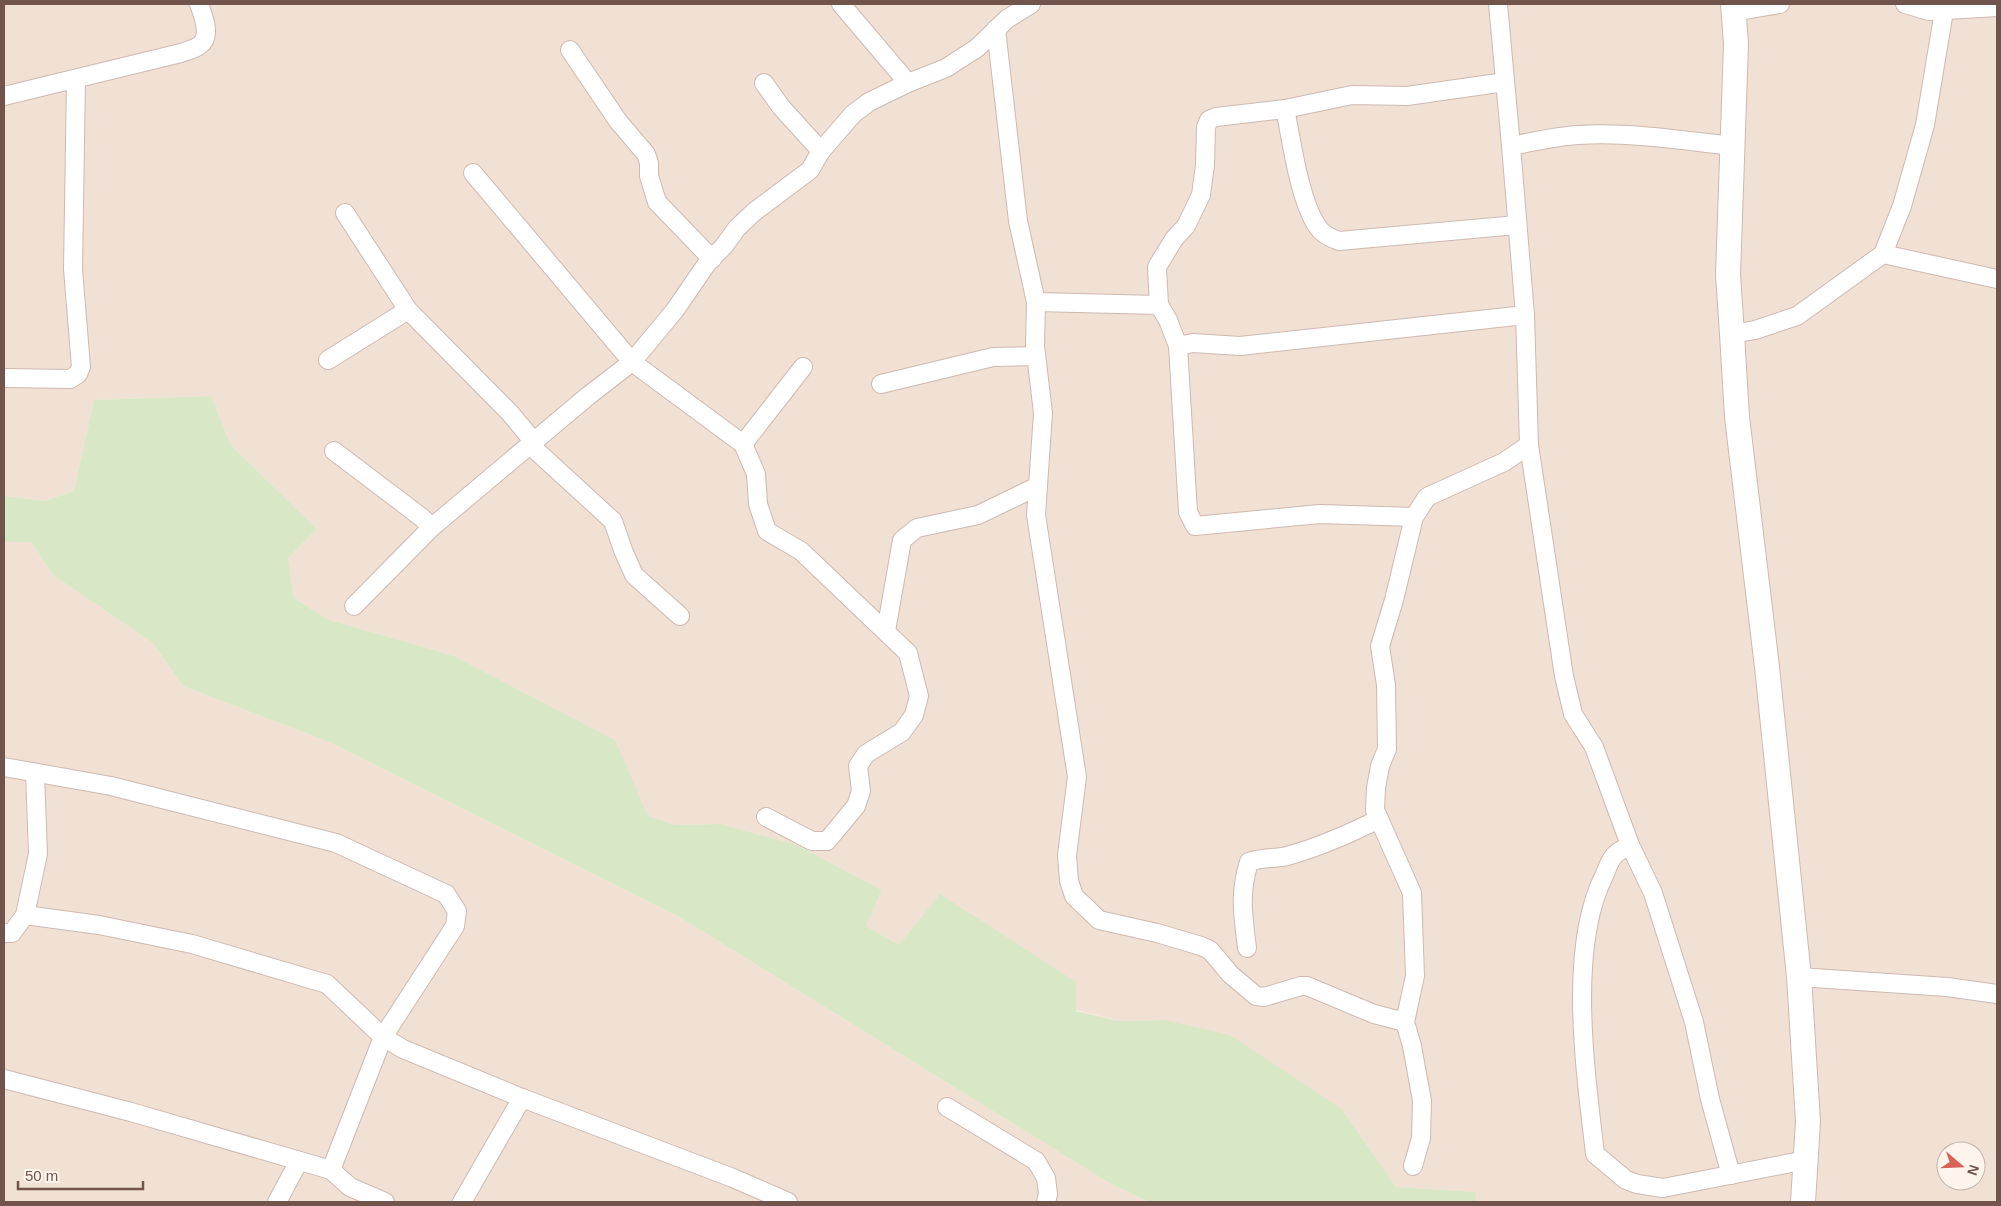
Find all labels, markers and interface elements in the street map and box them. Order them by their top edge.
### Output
north arrow [1936,1141,1986,1191]
scale bar [18,1158,142,1190]
text: N [1964,1163,1983,1178]
text: 50 m [25,1167,58,1184]

